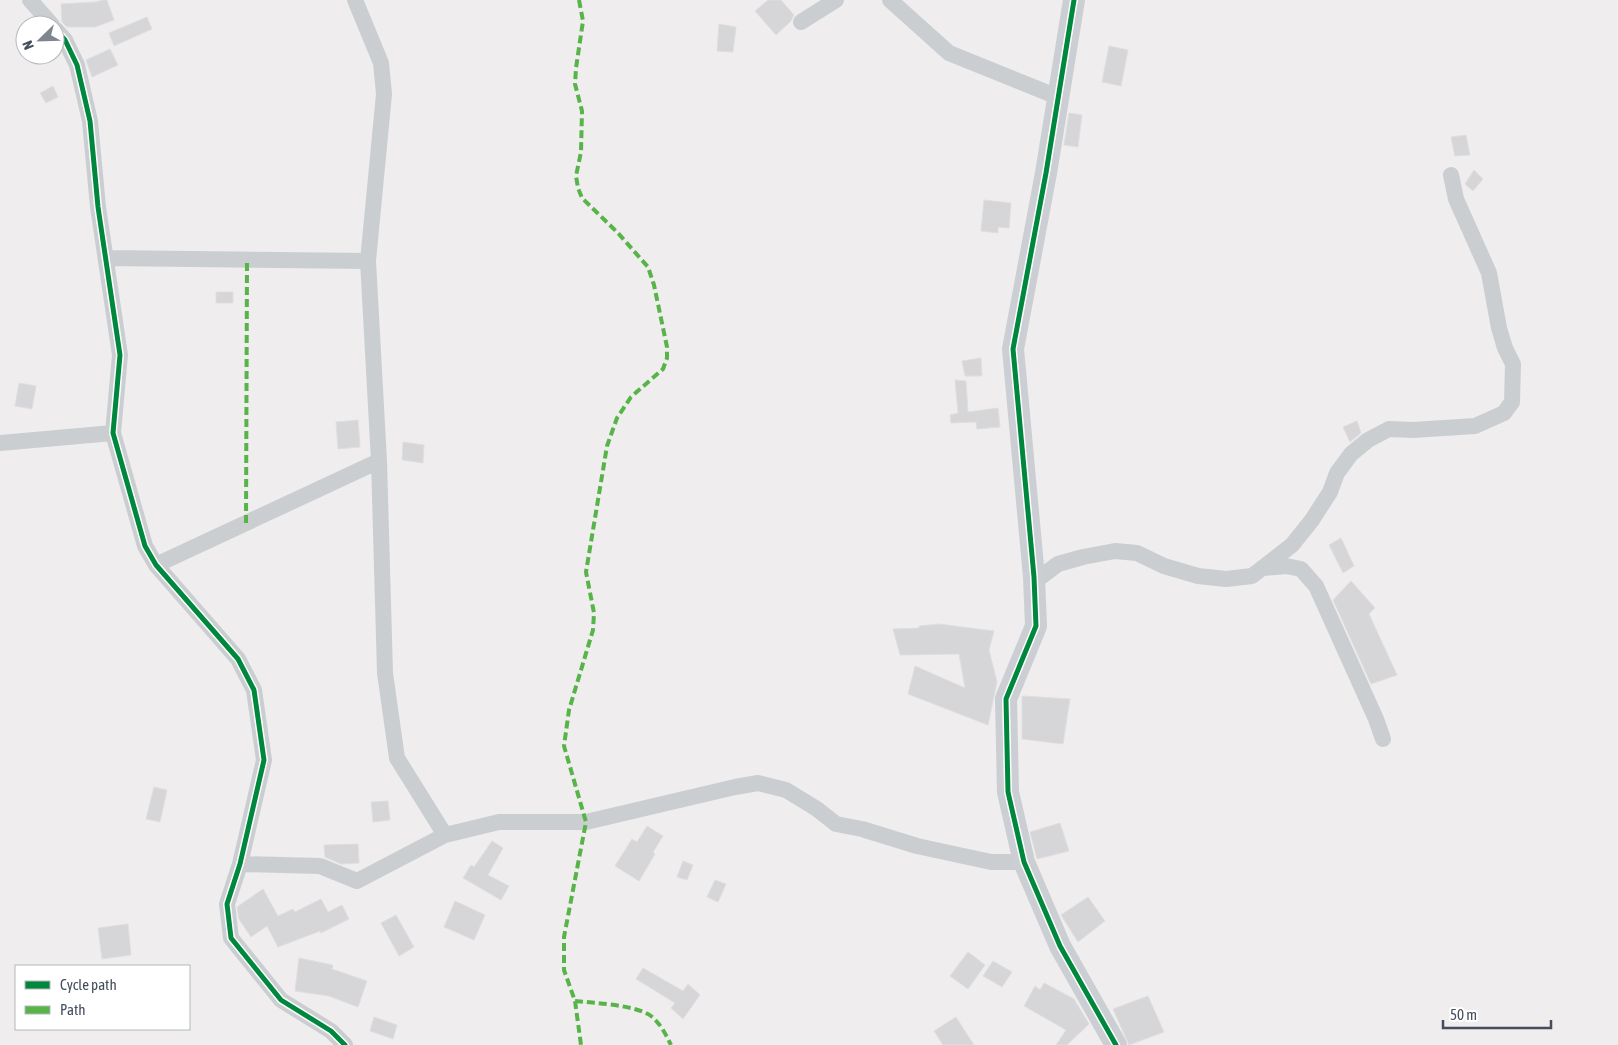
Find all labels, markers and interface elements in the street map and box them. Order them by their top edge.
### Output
north arrow [15,15,65,65]
text: N [19,38,37,52]
legend [15,965,190,1030]
text: Cycle path [60,976,117,993]
scale bar [1443,998,1550,1030]
text: Path [60,1001,86,1018]
text: 50 m [1450,1006,1477,1023]

